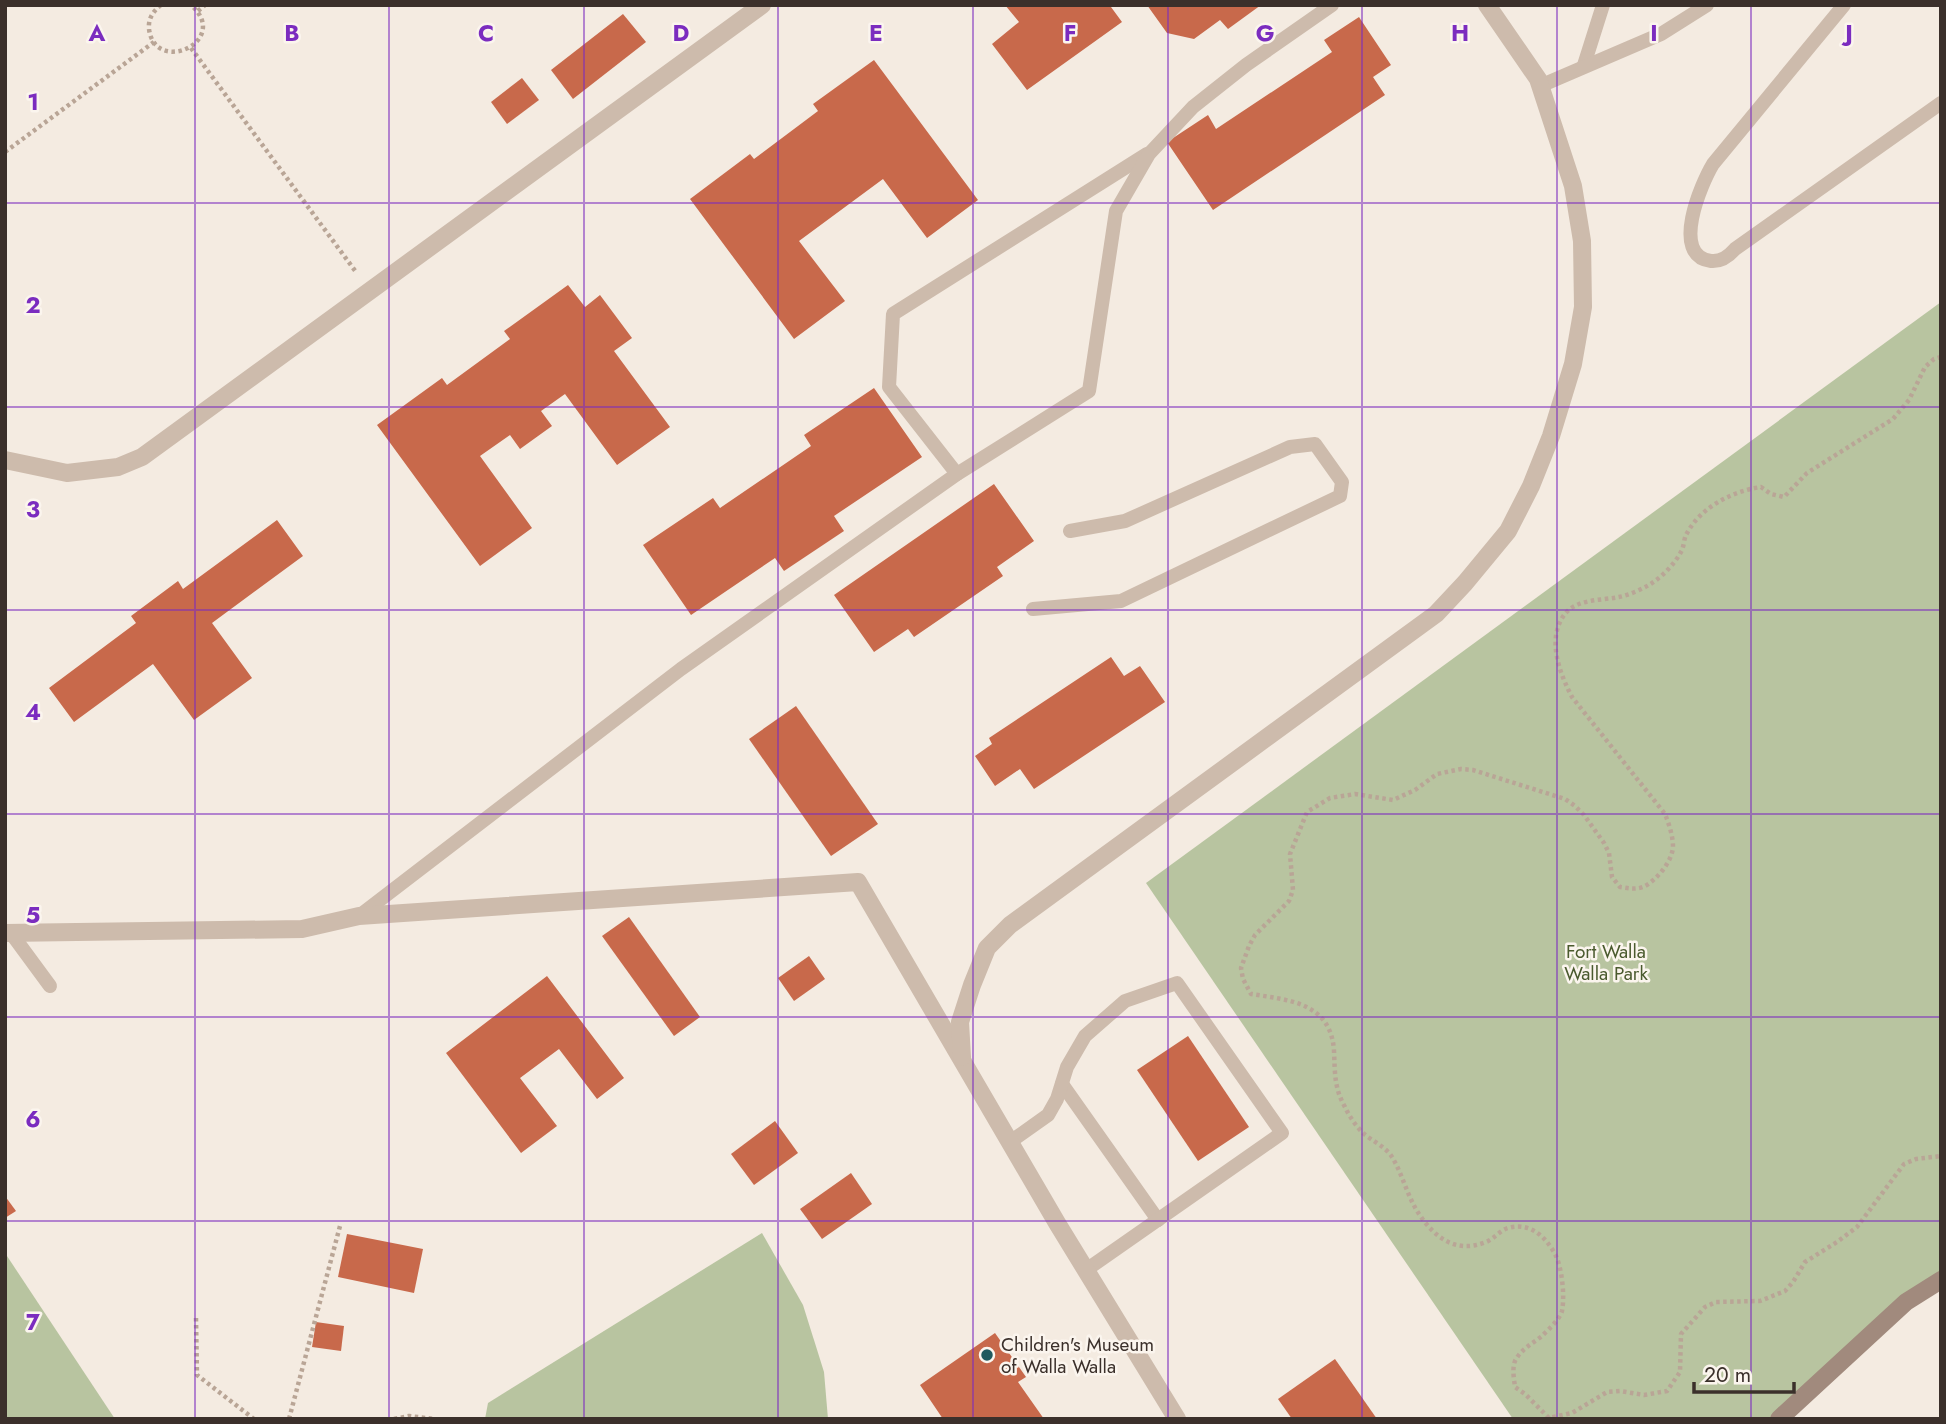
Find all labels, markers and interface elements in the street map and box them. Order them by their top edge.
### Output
text: A [88,16,106,50]
text: B [284,16,300,50]
text: C [478,16,494,50]
text: D [673,16,690,50]
text: E [869,16,883,50]
text: F [1064,16,1076,50]
text: G [1256,16,1274,50]
text: H [1451,16,1469,50]
text: I [1650,16,1658,50]
text: J [1841,16,1853,50]
text: 1 [27,85,39,119]
text: 2 [25,288,41,322]
text: 3 [26,492,40,526]
text: 4 [25,695,41,729]
text: 5 [26,898,40,932]
park label: Fort Walla Walla Park [1564,938,1648,987]
text: 6 [25,1102,41,1136]
text: 7 [26,1305,40,1339]
place label: Children's Museum of Walla Walla [1001,1331,1154,1380]
marker: Children's Museum of Walla Walla [979,1347,995,1363]
scale bar [1694,1350,1794,1394]
text: 20 m [1704,1360,1751,1390]

